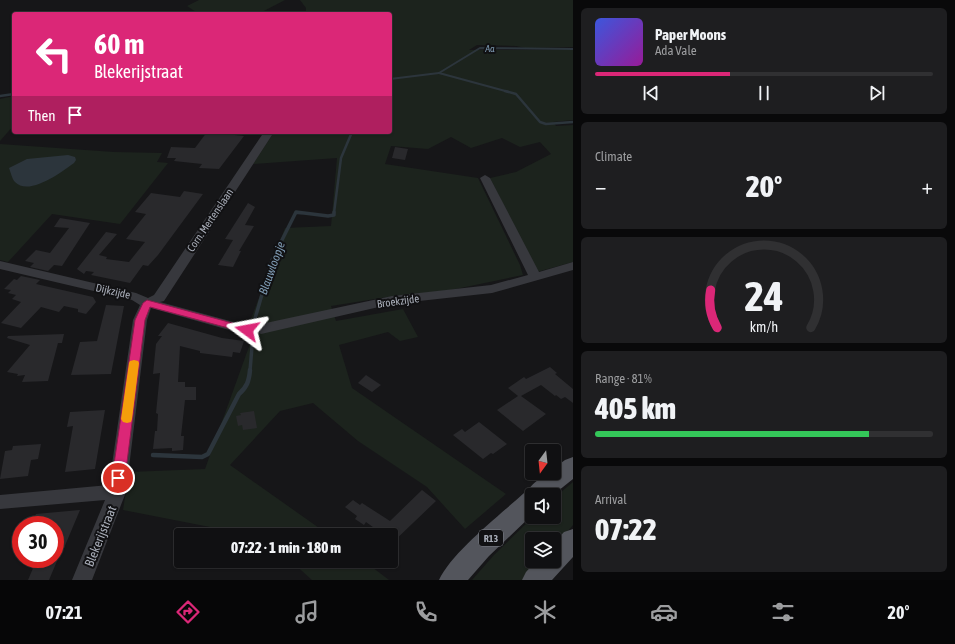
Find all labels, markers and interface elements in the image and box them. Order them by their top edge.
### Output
text: Paper Moons [655,26,726,43]
icon: left [28,28,80,80]
text: 60 m [94,28,144,60]
water label: Aa [484,43,495,54]
text: Ada Vale [655,43,697,58]
text: Blekerijstraat [94,61,183,82]
icon: previous [640,82,662,104]
icon: pause [753,82,775,104]
icon: next [866,82,888,104]
icon: arrive [64,104,86,126]
text: Then [28,107,56,124]
text: Climate [595,149,632,164]
text: 20° [746,169,782,203]
text: − [595,173,606,199]
text: + [922,173,933,199]
street label: Corn. Mertenslaan [184,186,236,254]
water label: Blauwloopje [256,239,288,296]
text: 24 [744,272,784,320]
street label: Dijkzijde [94,281,132,301]
street label: Broekzijde [376,292,420,310]
position arrow [226,309,268,351]
text: km/h [750,319,778,335]
text: Range · 81% [595,371,652,386]
text: 405 km [595,391,676,425]
north arrow [525,444,561,480]
map controls [525,444,561,568]
pin [101,461,135,495]
icon: arrive [107,467,129,489]
button: sound [525,488,561,524]
text: Arrival [595,492,627,507]
street label: Blekerijstraat [81,503,120,569]
text: 07:22 [595,512,657,546]
speed limit sign: 30 [12,516,64,568]
road number: R13 [479,530,503,546]
button: layers [525,532,561,568]
text: 07:22 · 1 min · 180 m [231,539,341,556]
icon: directions [174,598,202,626]
icon: music [293,598,321,626]
icon: phone [412,598,440,626]
icon: climate [531,598,559,626]
icon: car [650,598,678,626]
icon: filters [769,598,797,626]
text: 07:21 [46,602,83,623]
text: 20° [888,602,909,623]

